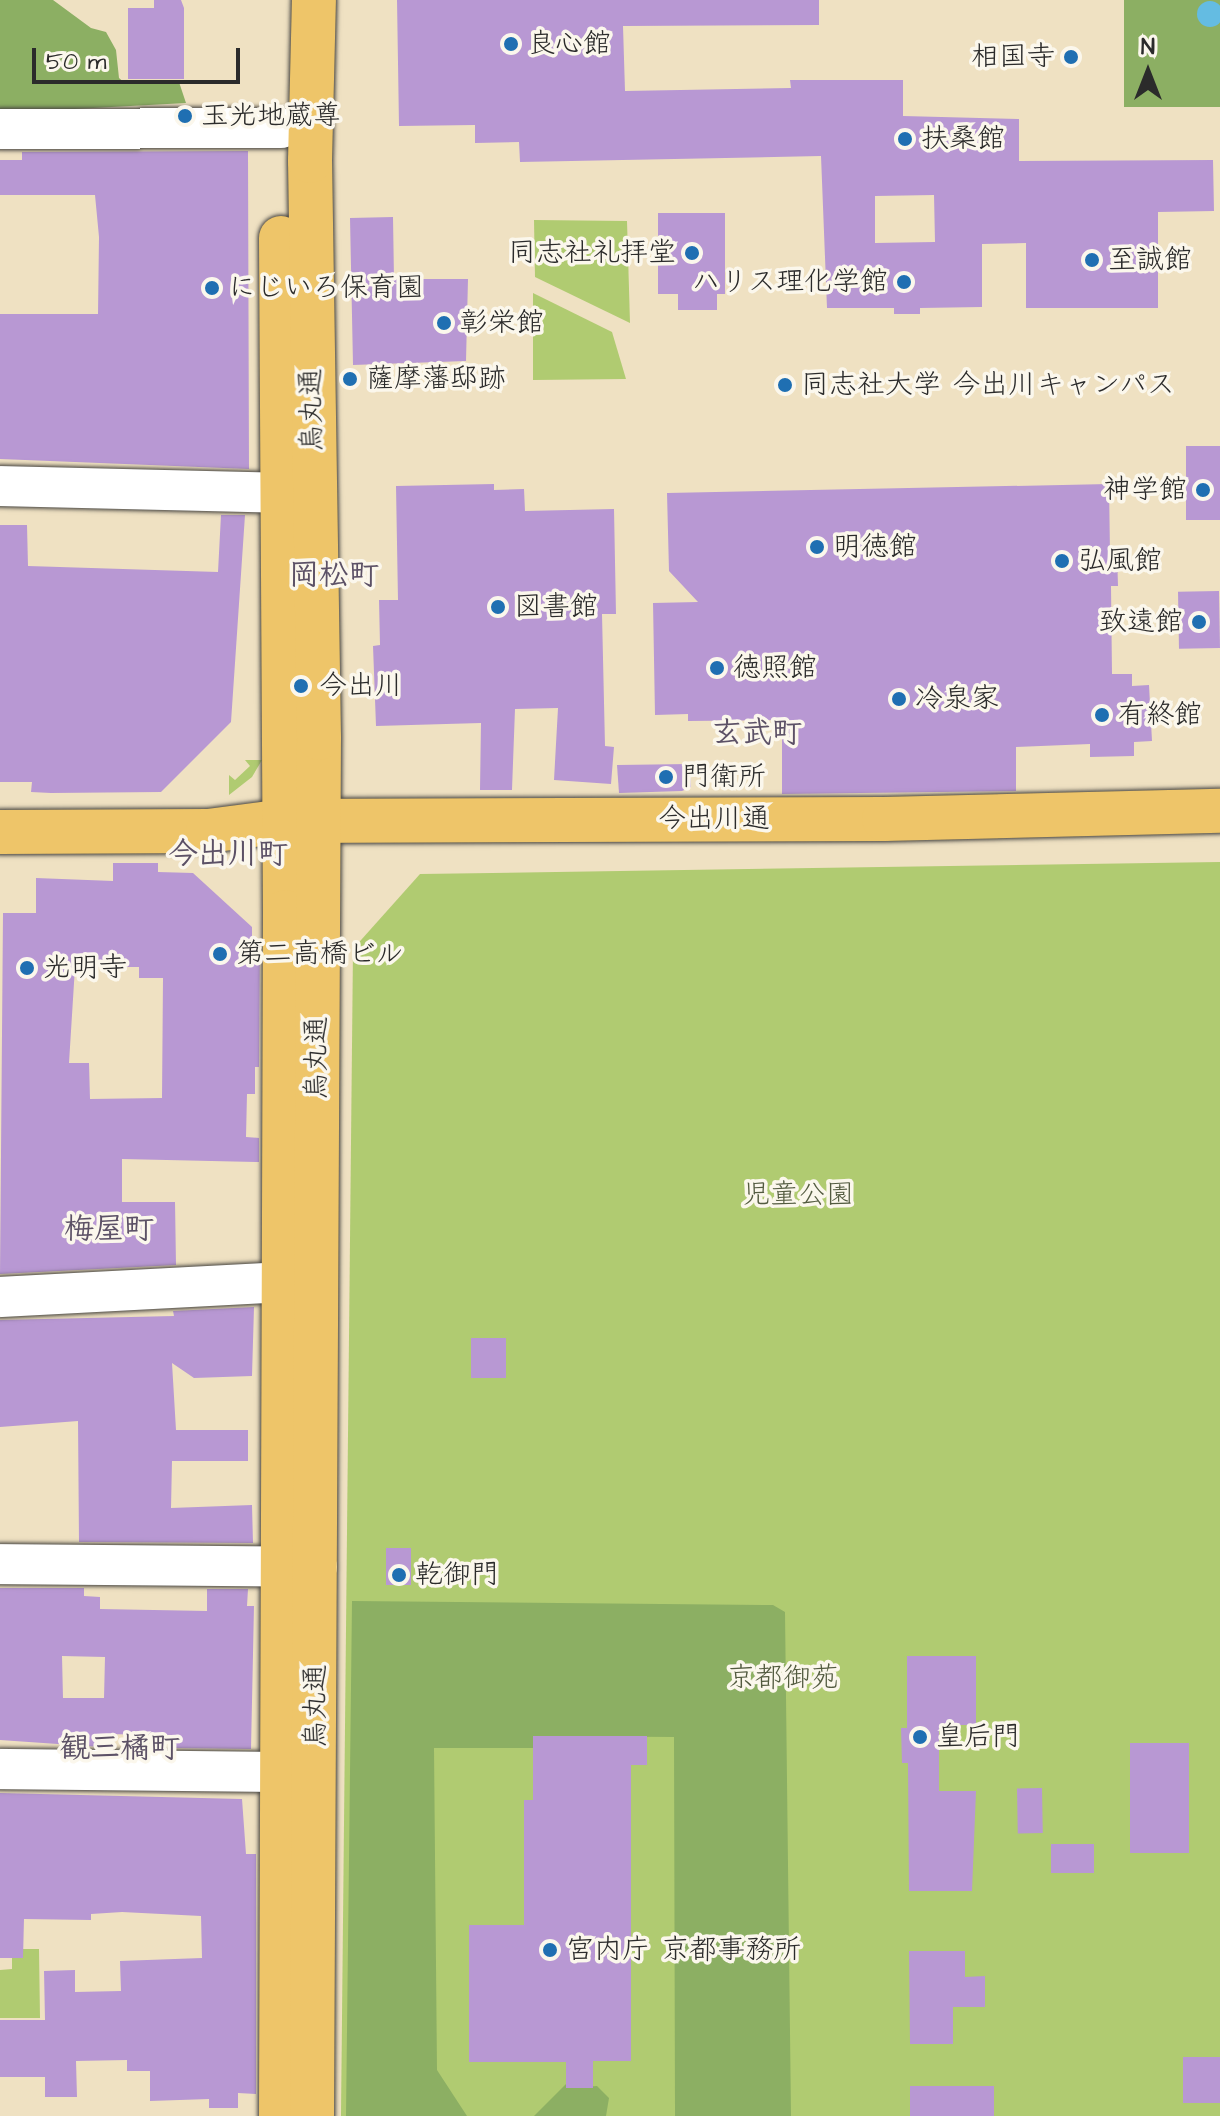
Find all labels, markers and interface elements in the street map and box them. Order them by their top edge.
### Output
place label: 良心館 [527,27,611,61]
scale bar [36,32,244,82]
north arrow [1108,32,1188,112]
text: N [1141,32,1155,63]
marker: 良心館 [502,35,520,53]
place label: 相国寺 [971,40,1055,74]
text: 50 m [46,45,106,79]
marker: 相国寺 [1062,48,1080,66]
place label: 玉光地蔵尊 [201,99,341,133]
marker: 玉光地蔵尊 [176,107,194,125]
place label: 扶桑館 [921,122,1005,156]
marker: 扶桑館 [896,130,914,148]
place label: 同志社礼拝堂 [508,236,676,270]
place label: 至誠館 [1108,243,1192,277]
marker: 同志社礼拝堂 [683,244,701,262]
marker: 至誠館 [1083,251,1101,269]
place label: ハリス理化学館 [692,265,888,299]
place label: にじいろ保育園 [228,271,424,305]
marker: ハリス理化学館 [895,273,913,291]
marker: にじいろ保育園 [203,279,221,297]
place label: 彰栄館 [460,306,544,340]
marker: 彰栄館 [435,314,453,332]
place label: 薩摩藩邸跡 [366,362,506,396]
street label: 烏丸通 [294,368,330,452]
place label: 同志社大学 今出川キャンパス [801,368,1176,402]
marker: 薩摩藩邸跡 [341,370,359,388]
marker: 同志社大学 今出川キャンパス [776,376,794,394]
place label: 神学館 [1103,473,1187,507]
marker: 神学館 [1194,481,1212,499]
place label: 明徳館 [833,530,917,564]
marker: 明徳館 [808,538,826,556]
place label: 弘風館 [1078,544,1162,578]
marker: 弘風館 [1053,552,1071,570]
district label: 岡松町 [289,557,379,593]
place label: 図書館 [514,590,598,624]
marker: 図書館 [489,598,507,616]
place label: 致遠館 [1099,605,1183,639]
marker: 致遠館 [1190,613,1208,631]
place label: 徳照館 [733,651,817,685]
marker: 徳照館 [708,659,726,677]
place label: 今出川 [319,669,403,703]
marker: 今出川 [290,675,312,697]
place label: 冷泉家 [915,682,999,716]
marker: 冷泉家 [890,690,908,708]
place label: 有終館 [1118,698,1202,732]
marker: 有終館 [1093,706,1111,724]
district label: 玄武町 [712,715,802,751]
place label: 門衛所 [682,760,766,794]
marker: 門衛所 [657,768,675,786]
street label: 今出川通 [658,802,770,836]
district label: 今出川町 [168,836,288,872]
place label: 第二高橋ビル [236,937,404,971]
marker: 第二高橋ビル [211,945,229,963]
place label: 光明寺 [43,951,127,985]
marker: 光明寺 [18,959,36,977]
street label: 烏丸通 [300,1016,334,1100]
park label: 児童公園 [742,1178,854,1212]
district label: 梅屋町 [64,1211,154,1247]
place label: 乾御門 [415,1558,499,1592]
marker: 乾御門 [390,1566,408,1584]
park label: 京都御苑 [727,1661,839,1695]
street label: 烏丸通 [299,1664,333,1748]
place label: 皇后門 [936,1720,1020,1754]
marker: 皇后門 [911,1728,929,1746]
district label: 観三橘町 [60,1730,180,1766]
place label: 宮内庁 京都事務所 [566,1933,801,1967]
marker: 宮内庁 京都事務所 [541,1941,559,1959]

